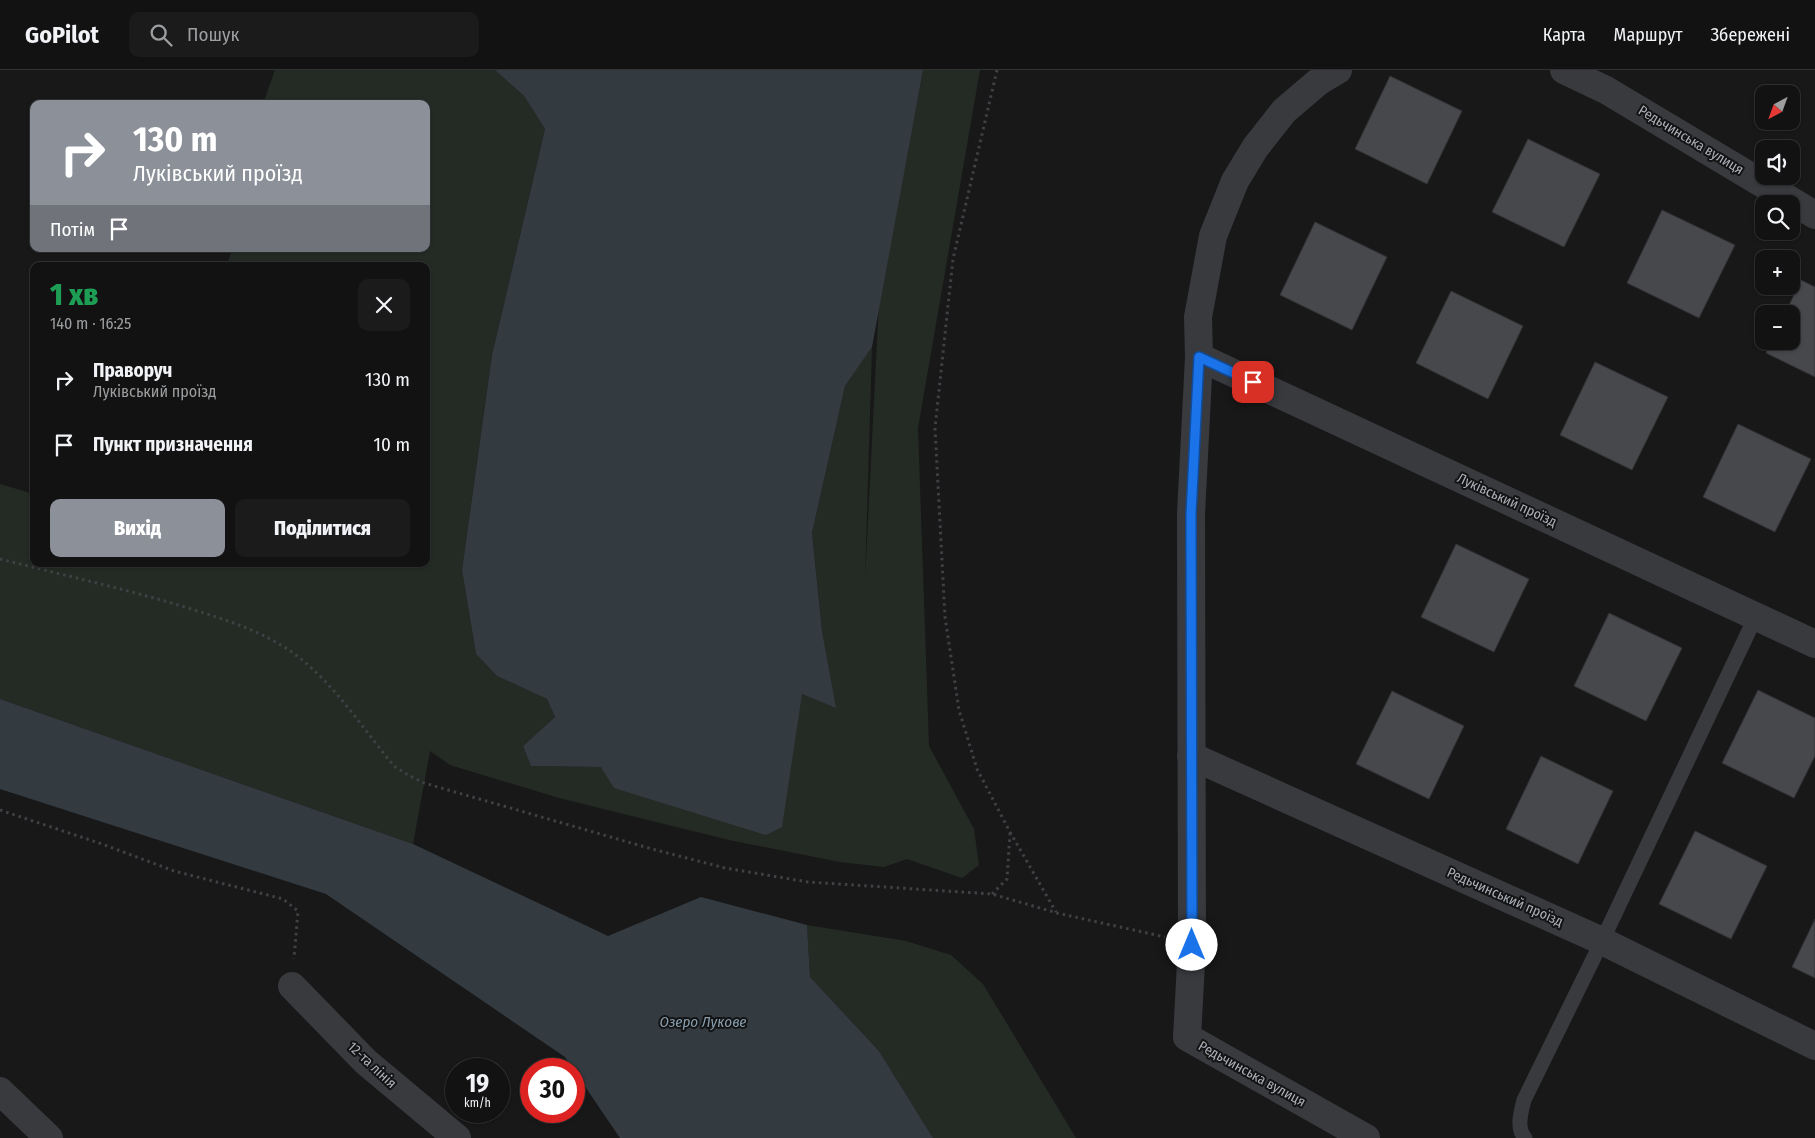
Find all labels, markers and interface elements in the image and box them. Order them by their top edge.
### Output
search box [129,12,479,57]
text: GoPilot [25,21,99,49]
icon: search [147,21,175,49]
text: Пошук [187,23,239,46]
text: Карта [1543,24,1586,46]
text: Маршрут [1614,24,1683,46]
text: Збережені [1711,24,1790,46]
north arrow [1755,85,1800,130]
map controls [1755,85,1800,350]
street label: Редьчинська вулиця [1635,102,1747,178]
text: 130 m [133,118,217,160]
icon: right [50,120,115,185]
button: sound [1755,140,1800,185]
text: Луківський проїзд [133,160,302,187]
button: search [1755,195,1800,240]
icon: arrive [105,215,133,243]
text: Потім [50,218,95,241]
button: + [1755,250,1800,295]
text: 1 хв [50,277,98,313]
button: close [358,279,410,331]
button: − [1755,305,1800,350]
text: 140 m · 16:25 [50,314,131,333]
text: Праворуч [93,359,172,382]
pin [1232,361,1274,403]
icon: right [50,366,78,394]
text: 130 m [365,368,410,391]
icon: arrive [1239,368,1267,396]
text: Луківський проїзд [93,382,216,401]
icon: arrive [50,431,78,459]
text: Пункт призначення [93,433,253,456]
text: 10 m [374,433,410,456]
street label: Луківський проїзд [1455,470,1559,530]
button: Вихід [50,499,225,557]
button: Поділитися [235,499,410,557]
street label: Редьчинський проїзд [1444,864,1566,930]
position arrow [1165,918,1217,970]
water label: Озеро Лукове [660,1013,746,1031]
street label: Редьчинська вулиця [1195,1037,1309,1111]
street label: 12-та лінія [344,1038,400,1092]
speed limit sign: 30 [520,1058,585,1123]
text: 19 [466,1069,489,1099]
text: km/h [464,1096,491,1110]

